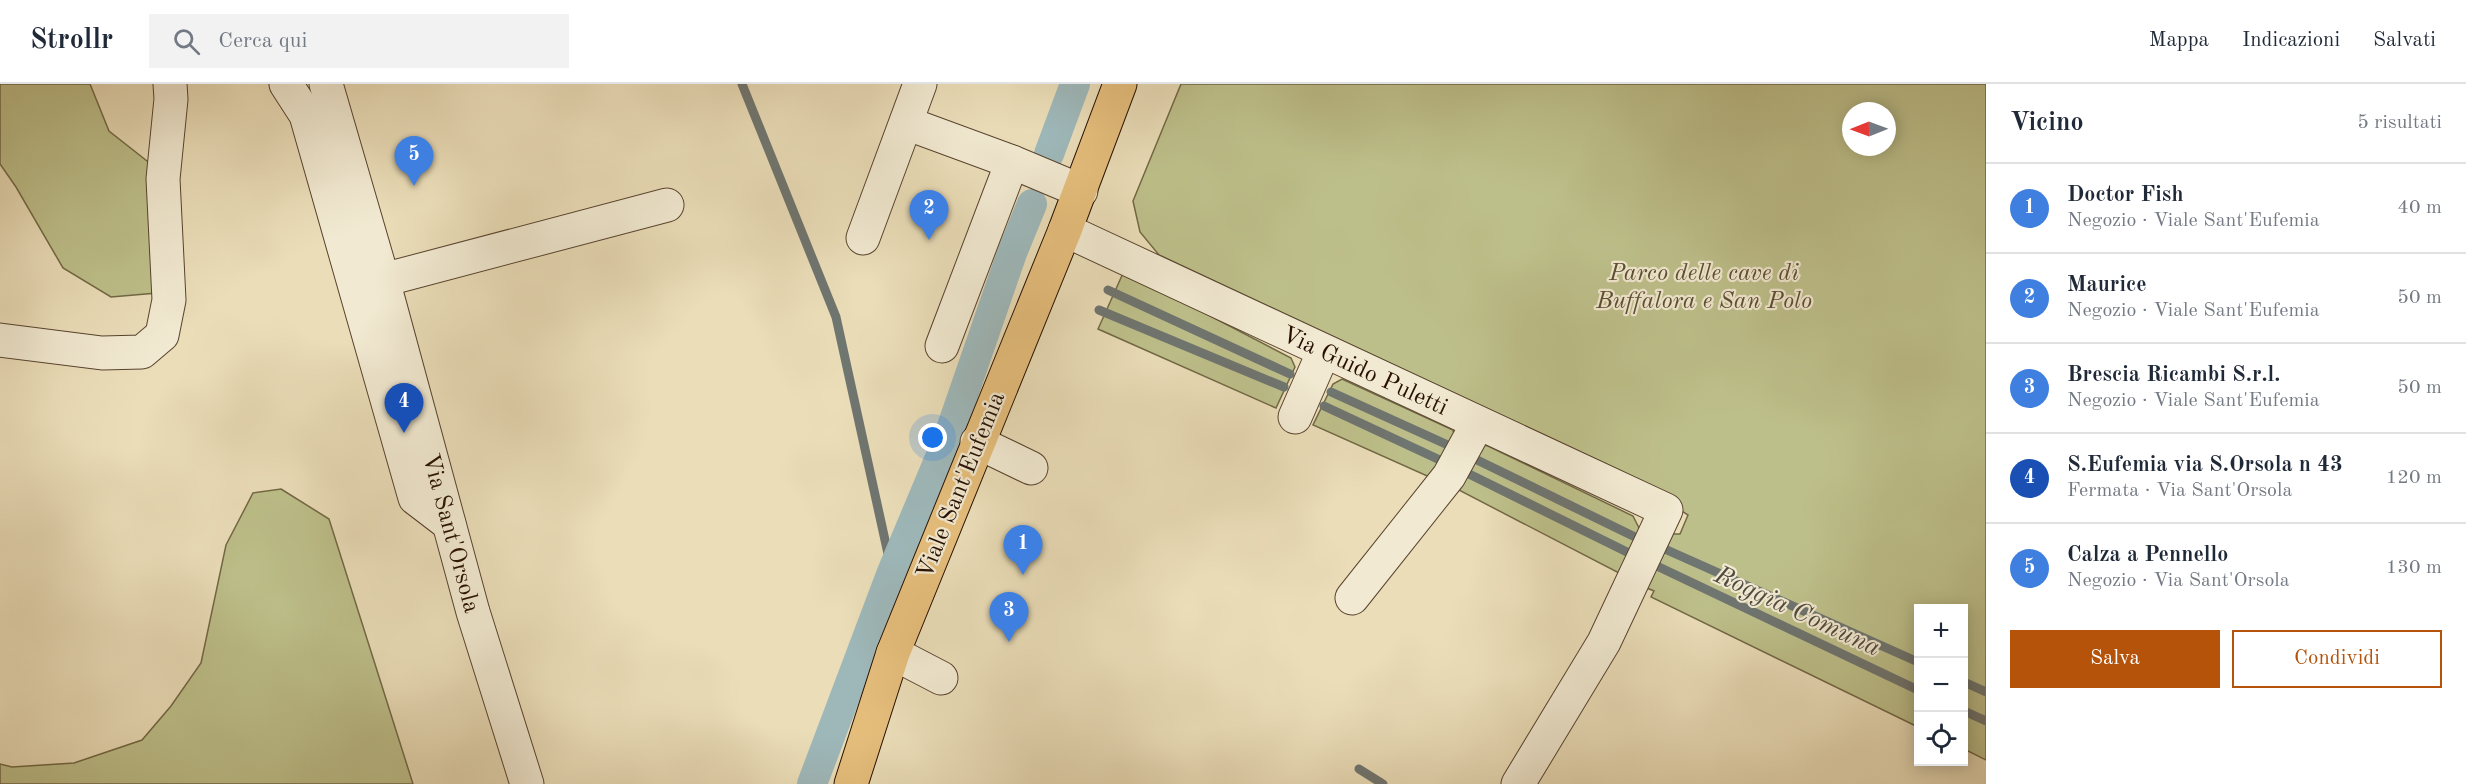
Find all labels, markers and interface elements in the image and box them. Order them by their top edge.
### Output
search box [149,14,569,68]
icon: search [170,25,203,58]
text: Strollr [30,27,113,55]
text: Cerca qui [218,30,307,52]
text: Mappa [2149,30,2209,51]
text: Indicazioni [2242,30,2340,51]
text: Salvati [2373,30,2436,51]
north arrow [1842,102,1896,156]
text: Vicino [2010,110,2084,136]
text: 5 risultati [2357,113,2442,133]
pin: 5 [394,136,434,186]
text: Doctor Fish [2067,184,2184,206]
pin: 2 [910,190,948,240]
text: 1 [2024,198,2035,218]
text: 40 m [2397,198,2442,218]
text: Negozio · Viale Sant'Eufemia [2067,211,2320,231]
park label: Parco delle cave di Buffalora e San Polo [1595,262,1812,314]
text: Maurice [2067,274,2147,296]
text: 2 [2024,288,2035,308]
text: 50 m [2397,288,2442,308]
text: Negozio · Viale Sant'Eufemia [2067,301,2320,321]
street label: Via Guido Puletti [1277,323,1451,421]
text: Brescia Ricambi S.r.l. [2067,364,2281,386]
text: 3 [2024,378,2035,398]
text: 50 m [2397,378,2442,398]
pin: 4 [384,384,424,433]
street label: Viale Sant'Eufemia [913,389,1010,583]
text: Negozio · Viale Sant'Eufemia [2067,391,2320,411]
your location [918,423,947,452]
street label: Via Sant'Orsola [417,451,483,616]
text: S.Eufemia via S.Orsola n 43 [2067,454,2343,476]
text: 4 [2024,468,2035,488]
text: 120 m [2386,468,2442,488]
text: Fermata · Via Sant'Orsola [2067,481,2292,501]
pin: 1 [1004,526,1042,575]
text: Calza a Pennello [2067,544,2228,566]
text: 5 [2024,558,2035,578]
text: 130 m [2386,558,2442,578]
water label: Roggia Comuna [1709,562,1884,662]
text: Negozio · Via Sant'Orsola [2067,571,2290,591]
pin: 3 [990,592,1028,642]
map controls [1914,604,1968,766]
button: + [1914,604,1968,658]
button: Salva [2010,630,2220,688]
button: Condividi [2232,630,2442,688]
button: − [1914,658,1968,712]
button: locate [1914,712,1968,766]

